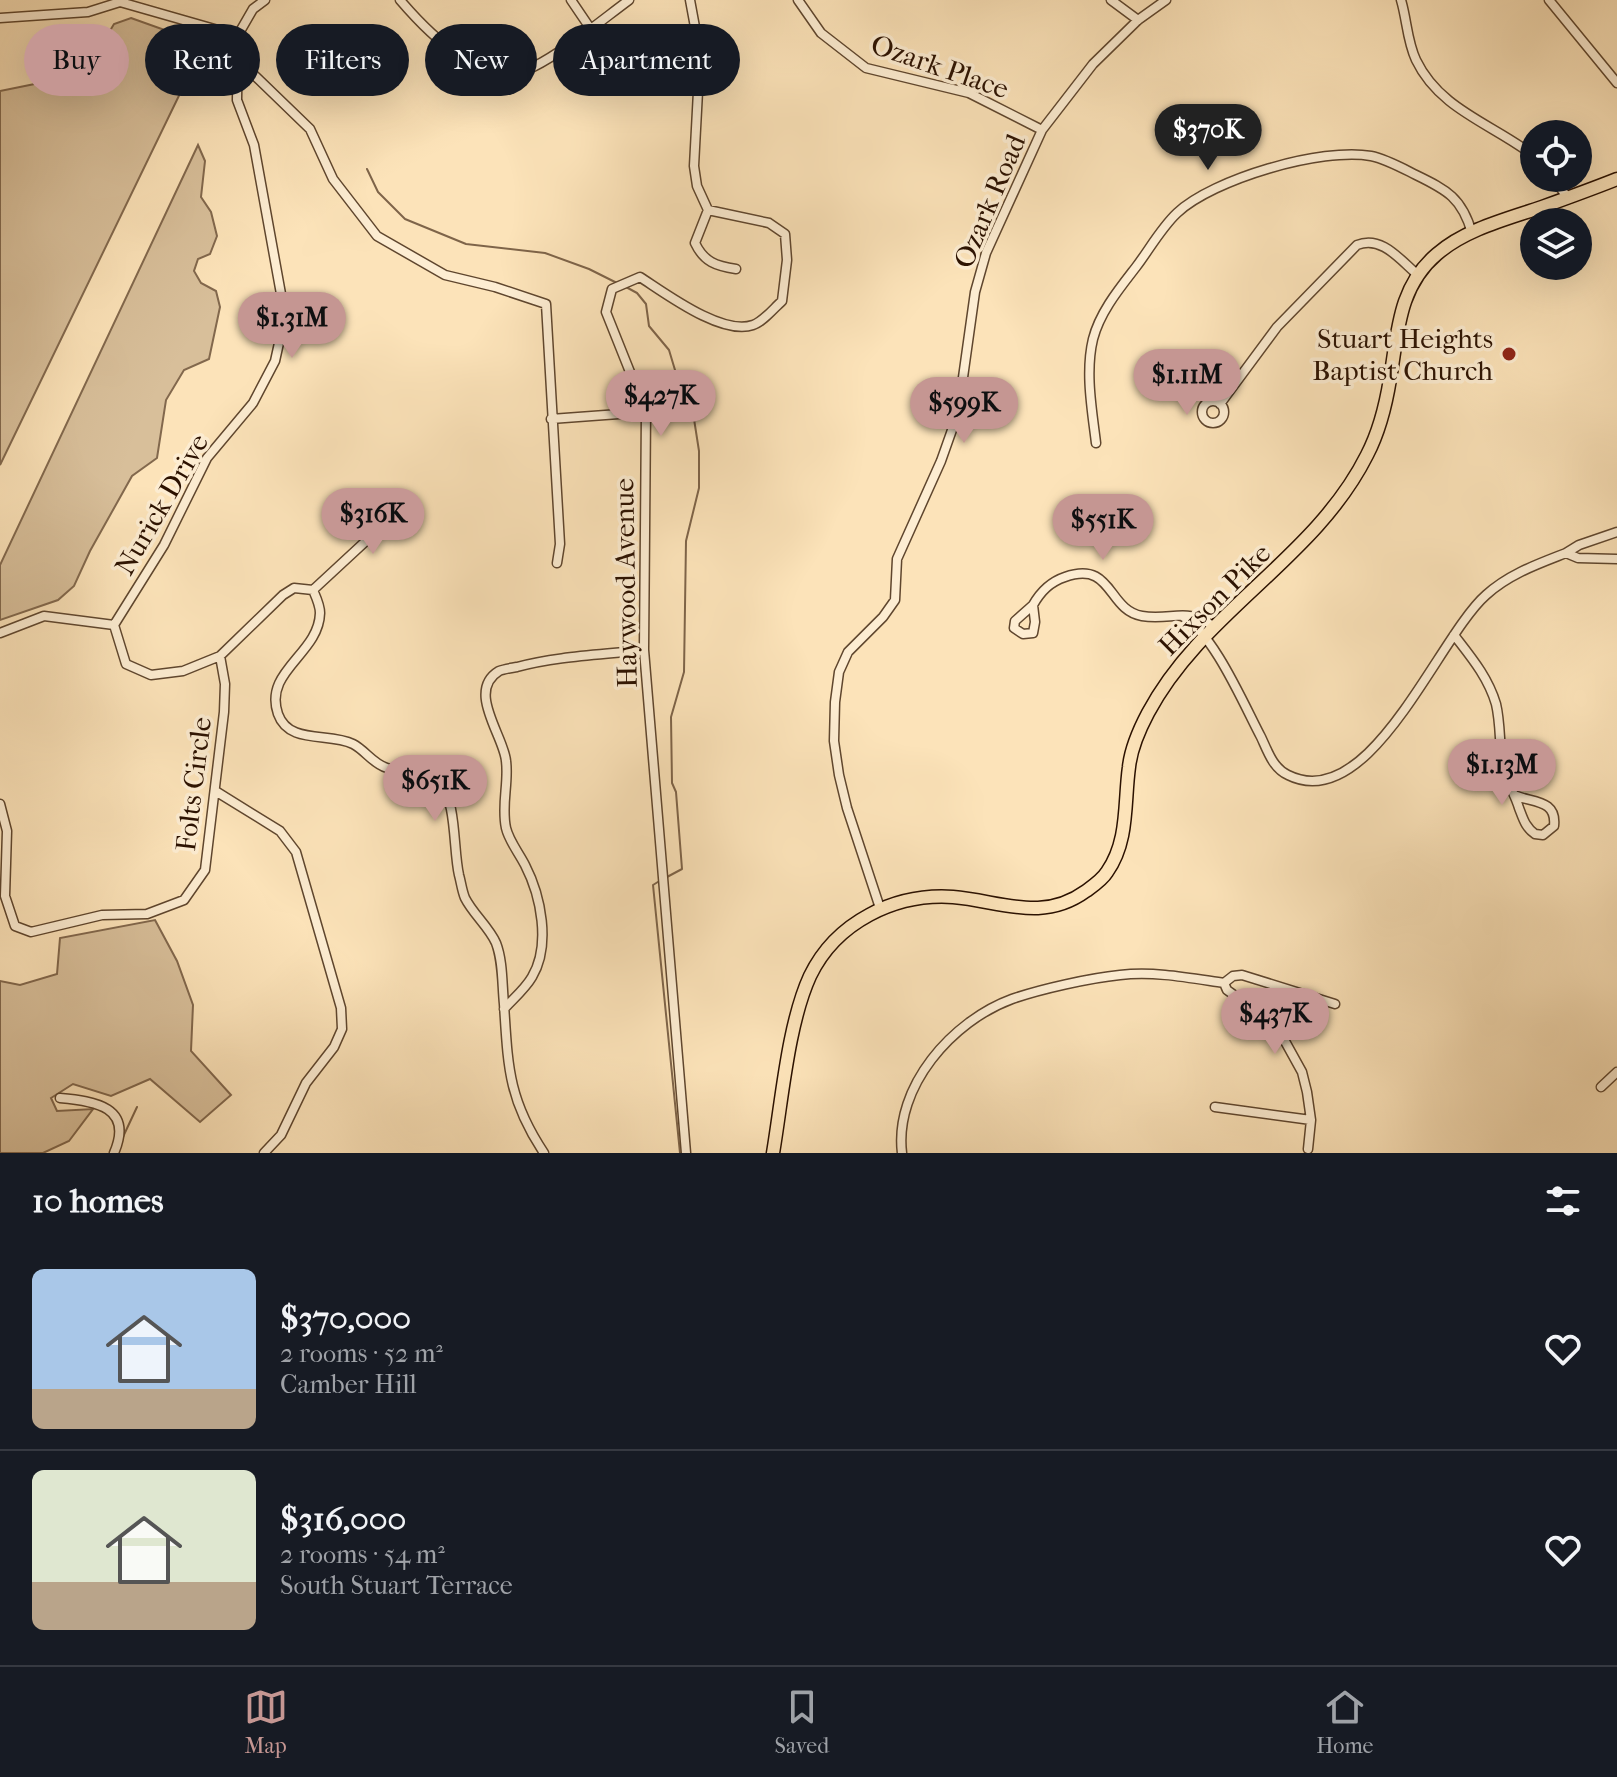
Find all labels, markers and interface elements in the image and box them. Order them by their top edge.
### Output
chip: Buy [24,24,129,96]
chip: Rent [145,24,260,96]
chip: Filters [276,24,409,96]
chip: New [425,24,537,96]
chip: Apartment [553,24,740,96]
street label: Ozark Place [867,28,1013,105]
pin: $370K [1152,104,1264,172]
text: $370K [1173,114,1243,145]
map controls [1520,120,1592,280]
button: locate [1520,120,1592,192]
street label: Ozark Road [947,129,1033,273]
button: layers [1520,208,1592,280]
pin: $1.31M [227,292,357,360]
text: $1.31M [256,302,328,333]
place label: Stuart Heights Baptist Church [1312,322,1493,387]
marker: Stuart Heights Baptist Church [1500,345,1518,363]
pin: $1.11M [1122,349,1252,417]
text: $1.11M [1152,359,1222,390]
pin: $427K [605,370,717,438]
pin: $599K [908,377,1020,445]
text: $427K [624,380,698,411]
text: $599K [928,387,1000,418]
street label: Nurick Drive [108,428,215,581]
street label: Haywood Avenue [607,478,644,688]
pin: $316K [317,488,429,556]
pin: $551K [1047,494,1159,562]
text: $316K [339,498,407,529]
text: $551K [1071,504,1135,535]
street label: Hixson Pike [1152,536,1277,662]
street label: Folts Circle [169,715,218,853]
pin: $1.13M [1437,739,1567,807]
text: $1.13M [1466,749,1538,780]
pin: $651K [379,755,491,823]
text: $651K [401,765,469,796]
pin: $437K [1219,988,1331,1056]
text: $437K [1239,998,1311,1029]
icon: filters [1541,1179,1585,1223]
text: 10 homes [32,1181,163,1221]
text: $370,000 [280,1298,411,1338]
icon: home [96,1301,192,1397]
icon: heart [1541,1327,1585,1371]
text: 2 rooms · 52 m² [280,1338,443,1369]
text: Camber Hill [280,1369,417,1400]
text: $316,000 [280,1499,406,1539]
icon: home [96,1502,192,1598]
icon: heart [1541,1528,1585,1572]
text: 2 rooms · 54 m² [280,1539,445,1570]
text: South Stuart Terrace [280,1570,513,1601]
tab: Map [244,1685,288,1759]
tab: Saved [775,1685,829,1759]
tab: Home [1316,1685,1373,1759]

